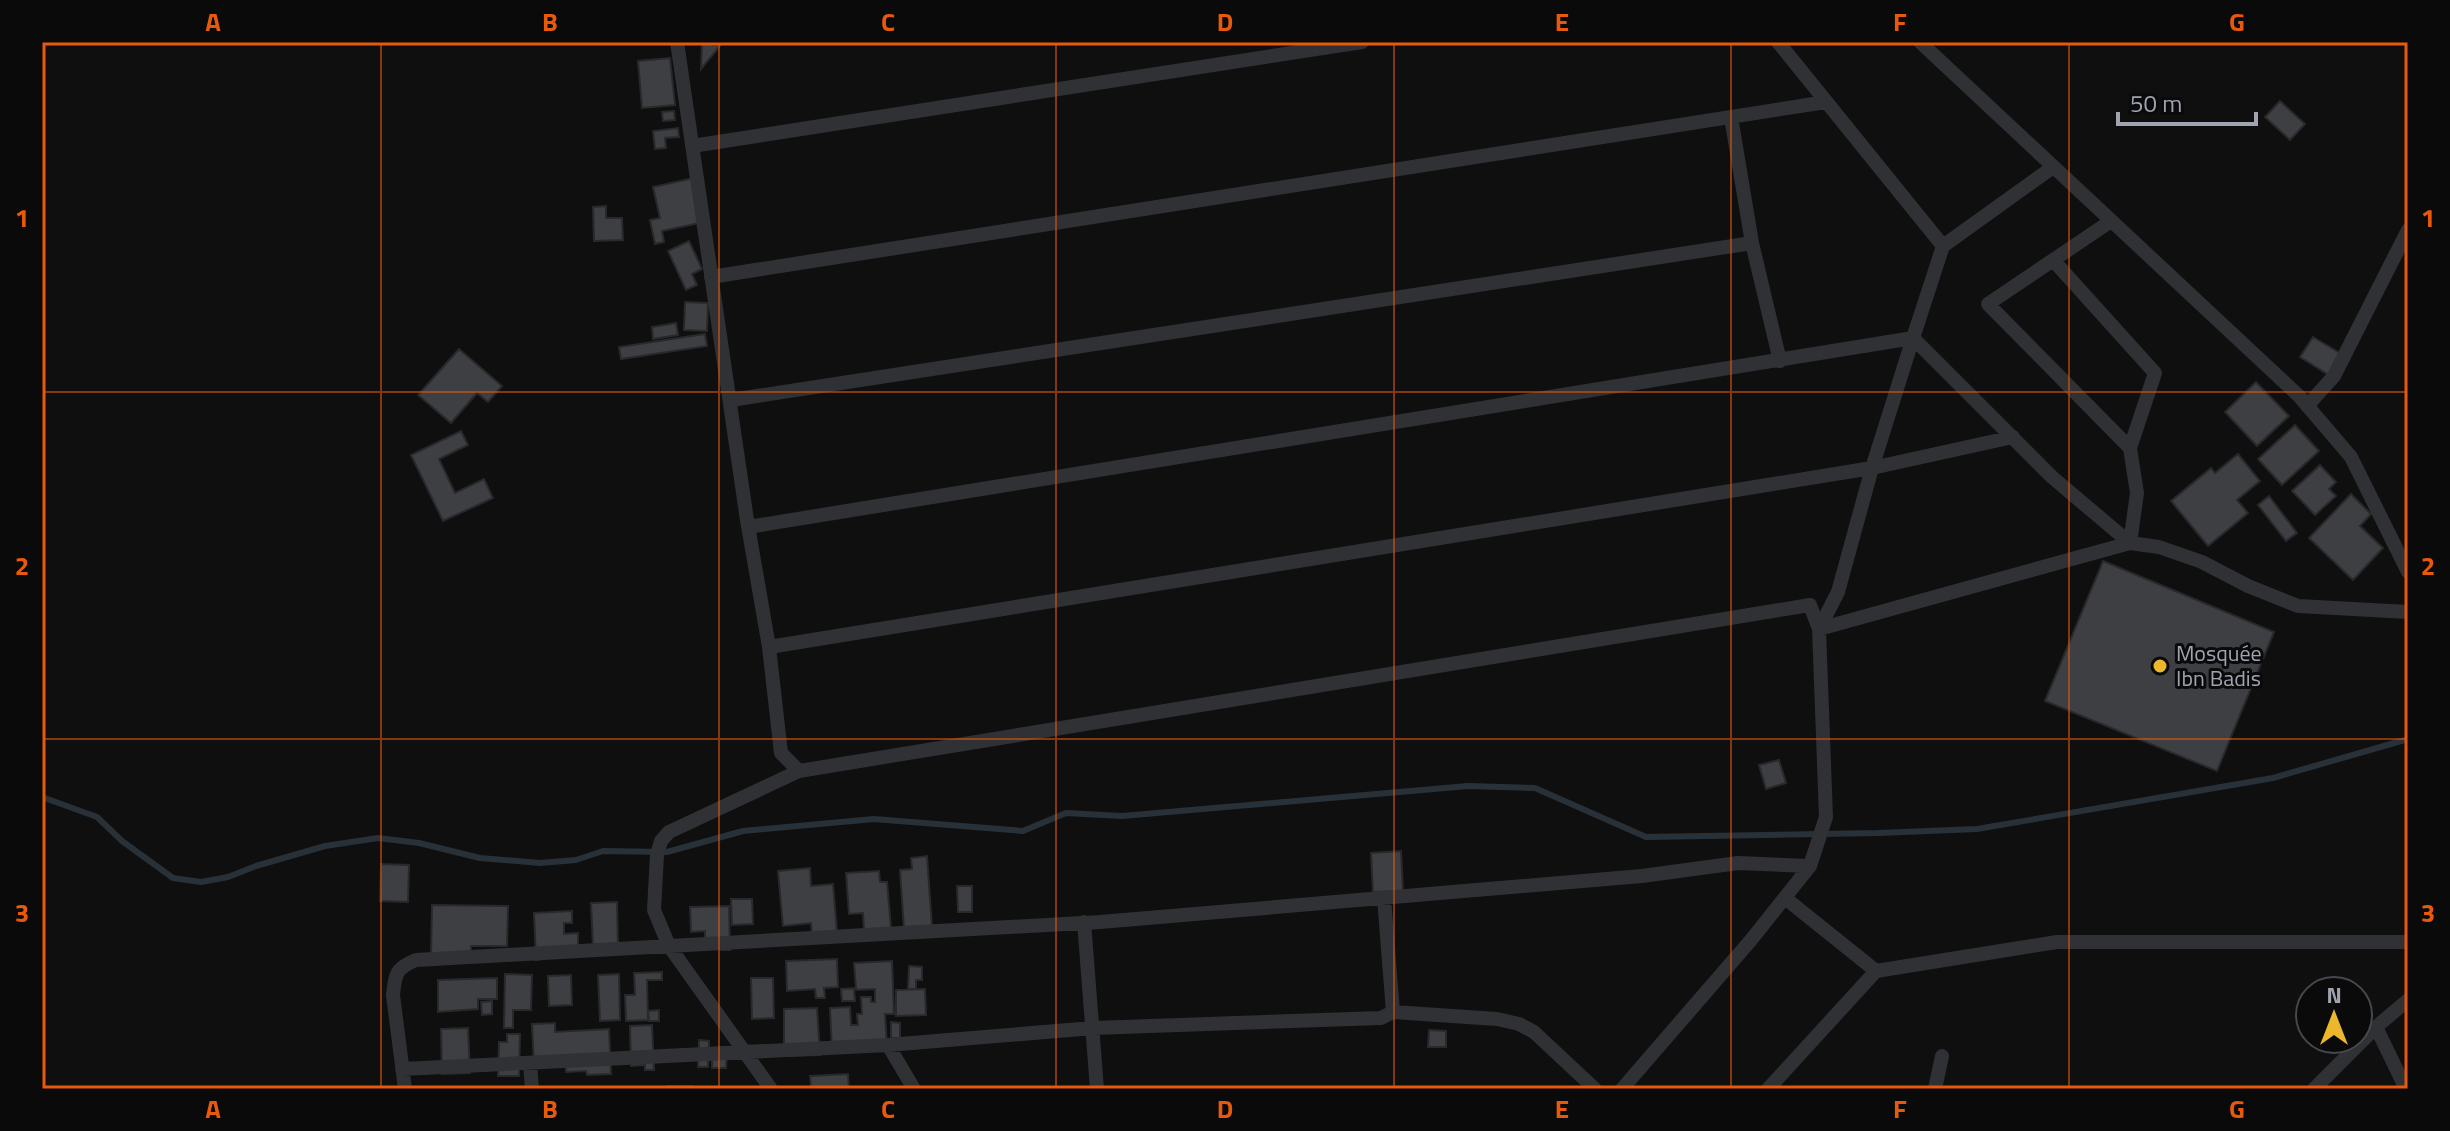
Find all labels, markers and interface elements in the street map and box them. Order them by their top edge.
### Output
text: A [205,2,221,41]
text: B [542,2,558,41]
text: C [881,2,895,41]
text: D [1217,2,1233,41]
text: E [1555,2,1569,41]
text: F [1893,2,1907,41]
text: G [2229,2,2245,41]
scale bar [2118,76,2256,126]
text: 50 m [2130,85,2182,121]
text: 1 [15,198,29,237]
text: 1 [2421,198,2435,237]
text: 2 [15,546,29,585]
text: 2 [2421,546,2435,585]
place label: Mosquée Ibn Badis [2176,636,2262,695]
marker: Mosquée Ibn Badis [2151,657,2169,675]
text: 3 [15,893,29,932]
text: 3 [2421,893,2435,932]
north arrow [2294,975,2374,1055]
text: N [2326,978,2342,1012]
text: A [205,1089,221,1128]
text: B [542,1089,558,1128]
text: C [881,1089,895,1128]
text: D [1217,1089,1233,1128]
text: E [1555,1089,1569,1128]
text: F [1893,1089,1907,1128]
text: G [2229,1089,2245,1128]

